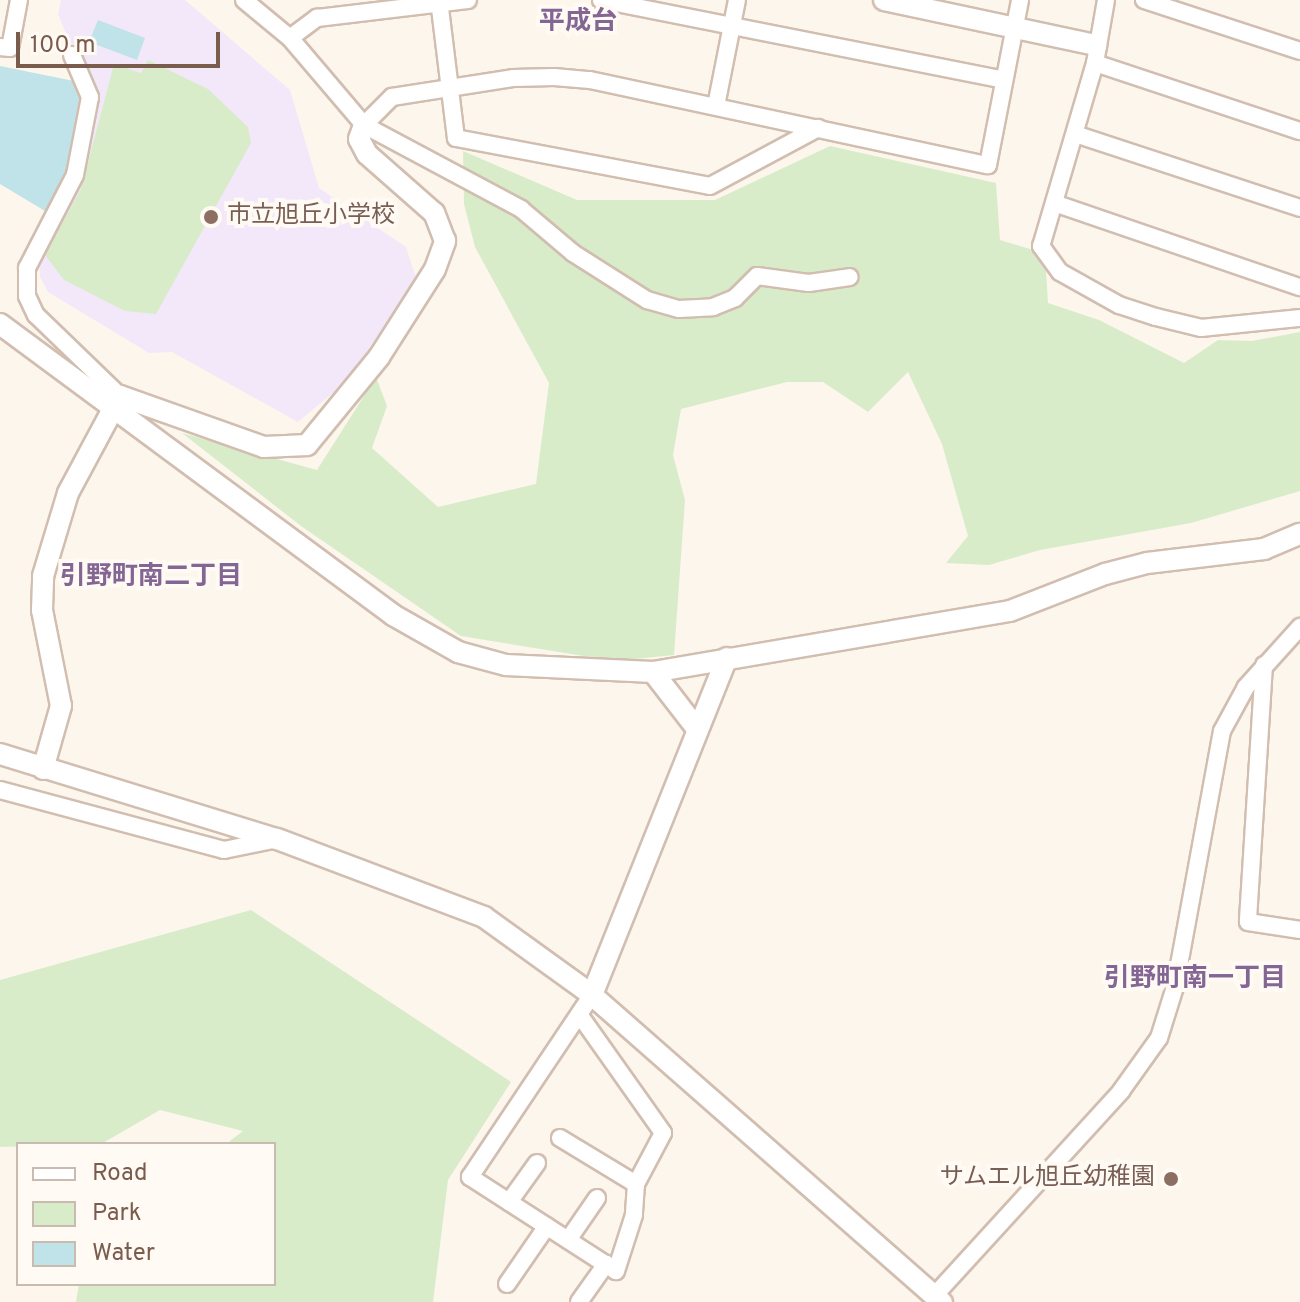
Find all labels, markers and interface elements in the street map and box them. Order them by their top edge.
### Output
district label: 平成台 [539,7,617,39]
scale bar [20,16,224,66]
text: 100 m [30,31,96,61]
place label: 市立旭丘小学校 [227,203,395,231]
marker: 市立旭丘小学校 [202,208,220,226]
district label: 引野町南二丁目 [60,562,242,594]
district label: 引野町南一丁目 [1104,964,1286,996]
legend [16,1142,276,1286]
text: Road [92,1159,148,1189]
place label: サムエル旭丘幼稚園 [939,1165,1155,1193]
marker: サムエル旭丘幼稚園 [1162,1170,1180,1188]
text: Park [92,1199,142,1229]
text: Water [92,1239,155,1269]

